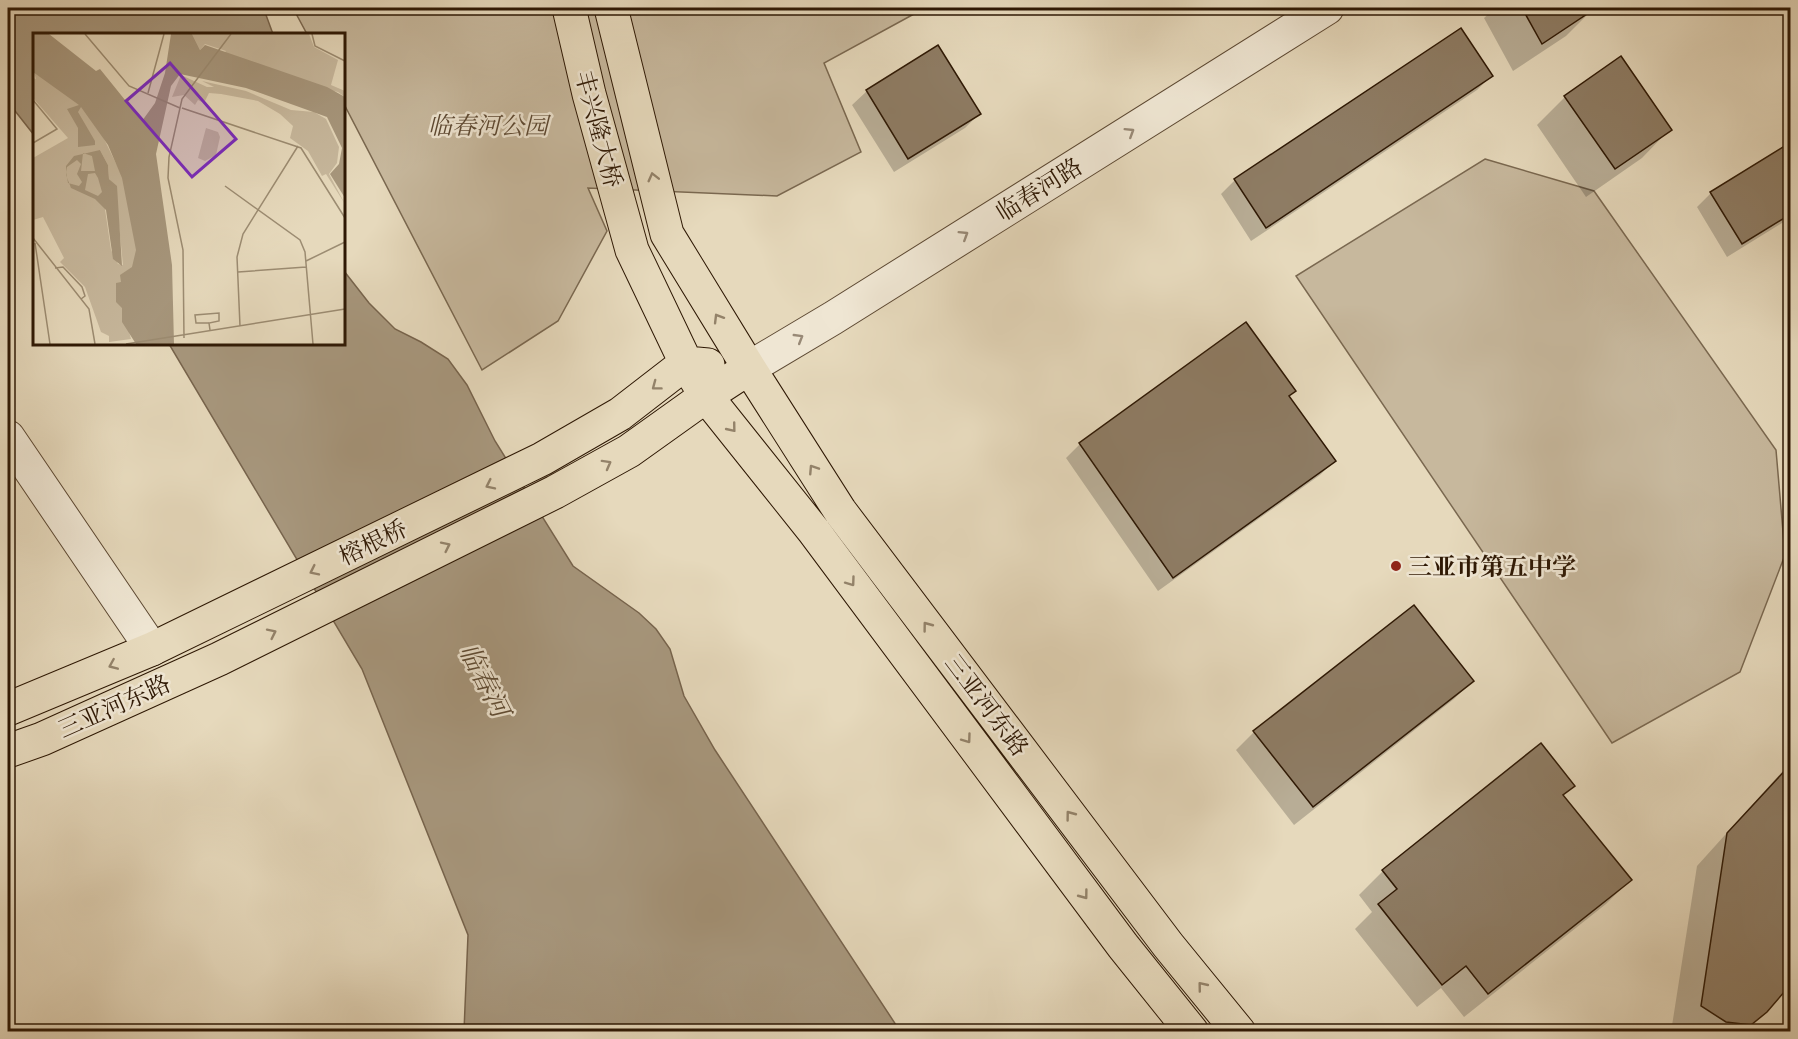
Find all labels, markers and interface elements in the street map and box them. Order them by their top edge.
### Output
inset map [33,33,345,345]
street label: 丰兴隆大桥 [567,67,631,191]
park label: 临春河公园 [428,108,552,143]
one-way arrow [1124,127,1134,139]
street label: 临春河路 [989,149,1089,229]
one-way arrow [647,172,660,182]
one-way arrow [958,232,969,243]
one-way arrow [714,314,726,324]
one-way arrow [793,334,803,346]
one-way arrow [652,379,663,390]
one-way arrow [724,421,735,432]
one-way arrow [601,460,611,471]
one-way arrow [809,464,820,475]
one-way arrow [485,478,496,489]
street label: 榕根桥 [333,510,413,574]
one-way arrow [440,542,451,554]
place label: 三亚市第五中学 [1408,549,1576,584]
marker: 三亚市第五中学 [1389,559,1403,573]
one-way arrow [310,563,321,575]
one-way arrow [844,576,855,587]
one-way arrow [924,622,935,633]
one-way arrow [265,629,276,640]
water label: 临春河 [450,636,522,727]
street label: 三亚河东路 [937,647,1037,763]
one-way arrow [108,658,119,670]
street label: 三亚河东路 [52,666,176,746]
one-way arrow [960,732,971,743]
one-way arrow [1067,811,1078,822]
one-way arrow [1077,888,1088,899]
one-way arrow [1198,982,1209,993]

